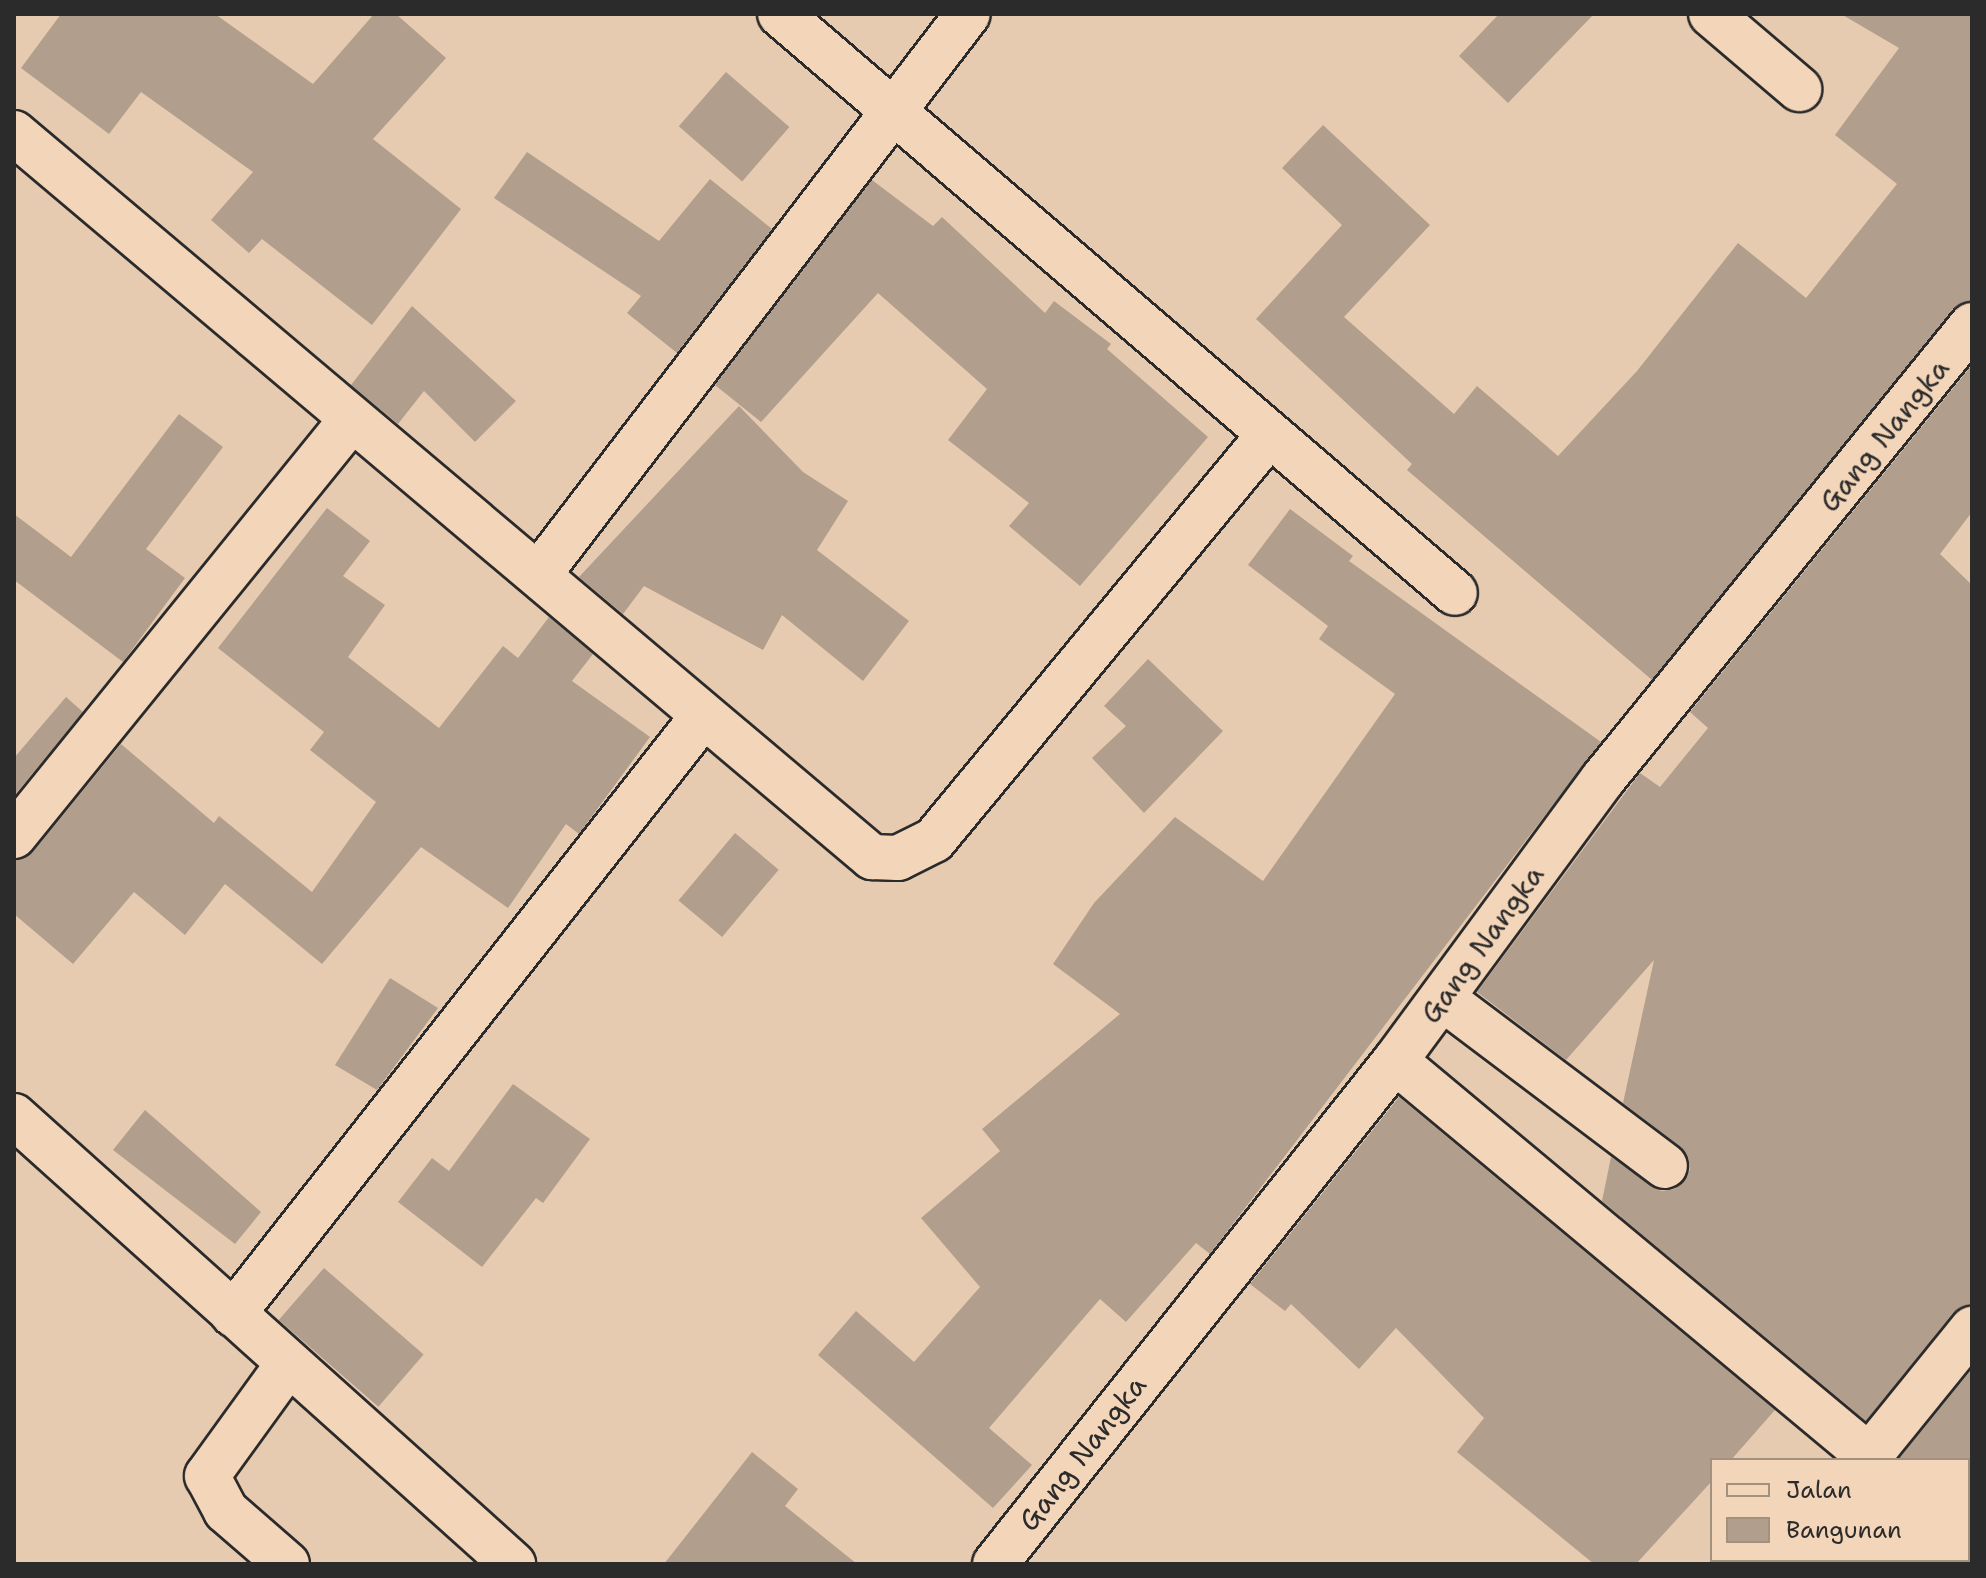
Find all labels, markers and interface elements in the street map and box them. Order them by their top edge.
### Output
street label: Gang Nangka [1812,352,1956,518]
street label: Gang Nangka [1413,858,1551,1030]
street label: Gang Nangka [1011,1369,1153,1537]
legend [1710,1458,1970,1562]
text: Jalan [1786,1474,1852,1506]
text: Bangunan [1786,1514,1902,1546]

